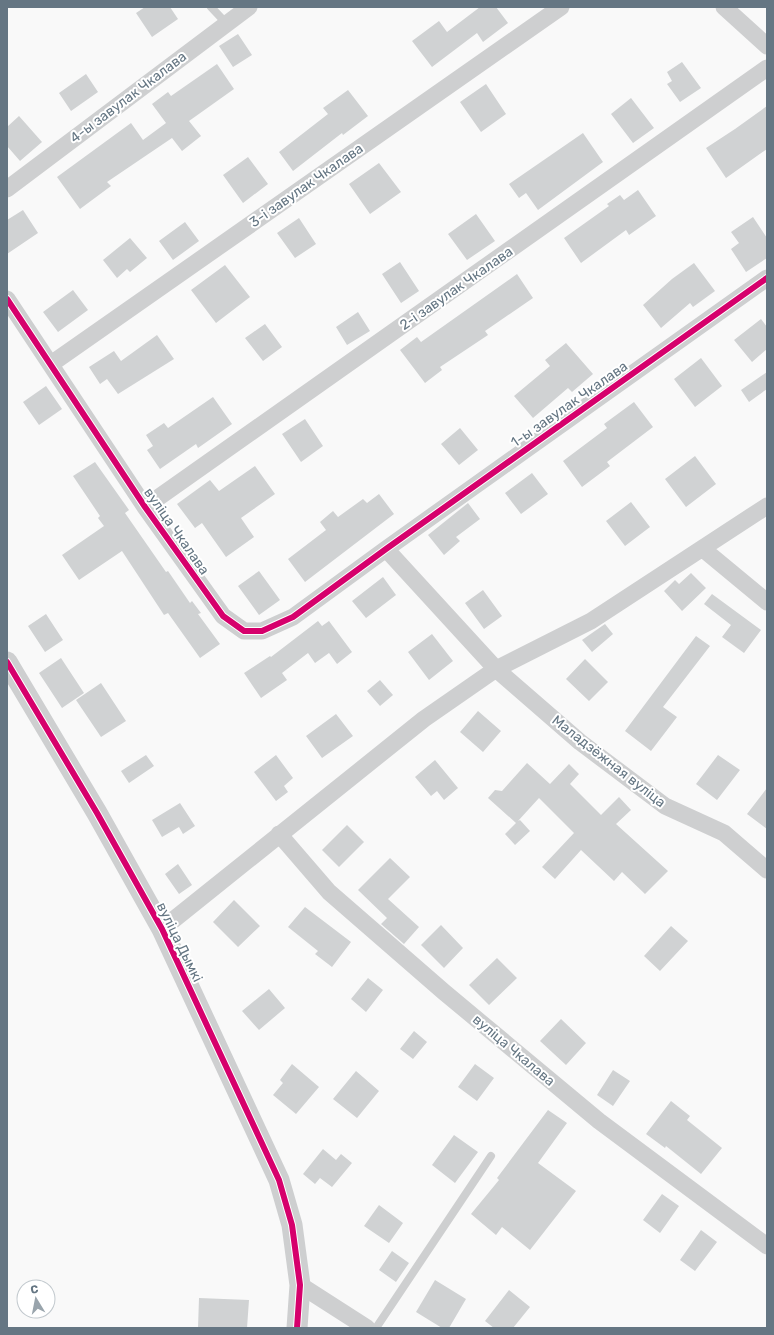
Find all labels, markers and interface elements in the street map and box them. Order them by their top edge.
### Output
street label: 4-ы завулак Чкалава [67,48,190,147]
street label: 3-і завулак Чкалава [246,140,366,231]
street label: 2-і завулак Чкалава [396,243,516,334]
street label: 1-ы завулак Чкалава [508,358,631,451]
street label: вуліца Чкалава [140,485,213,578]
street label: Маладзёжная вуліца [548,712,669,811]
street label: вуліца Дымкі [153,900,206,985]
street label: вуліца Чкалава [469,1011,558,1090]
north arrow [16,1279,56,1319]
text: С [29,1283,40,1297]

